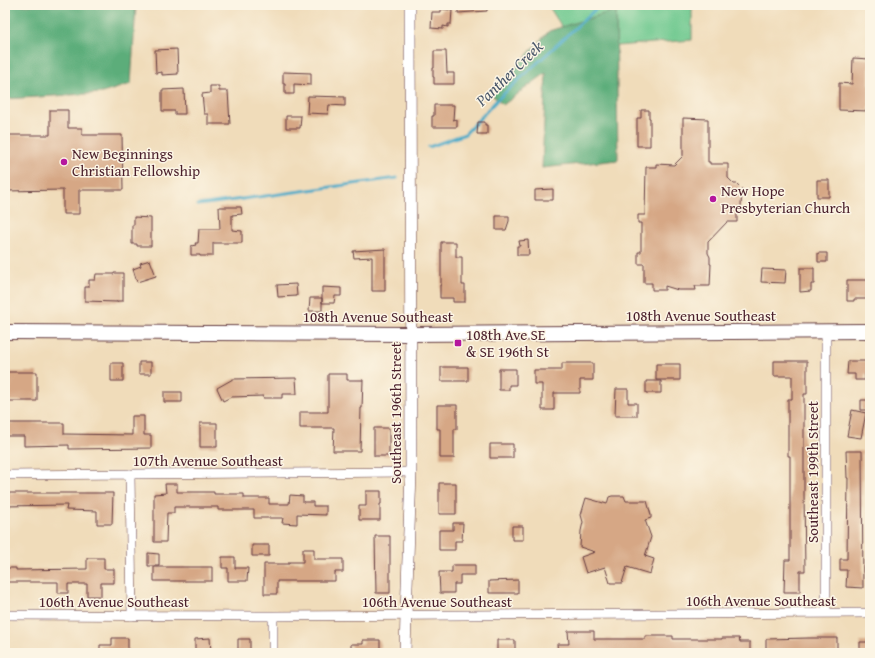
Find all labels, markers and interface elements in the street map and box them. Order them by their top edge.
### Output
water label: Panther Creek [469,34,549,112]
place label: New Beginnings Christian Fellowship [72,143,200,181]
marker: New Beginnings Christian Fellowship [59,157,69,167]
place label: New Hope Presbyterian Church [721,180,851,218]
marker: New Hope Presbyterian Church [708,194,718,204]
street label: 108th Avenue Southeast [626,305,777,326]
street label: 108th Avenue Southeast [303,306,454,327]
place label: 108th Ave SE & SE 196th St [466,324,550,362]
marker: 108th Ave SE & SE 196th St [453,338,463,348]
street label: Southeast 196th Street [385,341,406,484]
street label: Southeast 199th Street [802,400,823,543]
street label: 107th Avenue Southeast [133,450,284,471]
street label: 106th Avenue Southeast [686,590,837,611]
street label: 106th Avenue Southeast [39,591,190,612]
street label: 106th Avenue Southeast [362,591,513,612]

